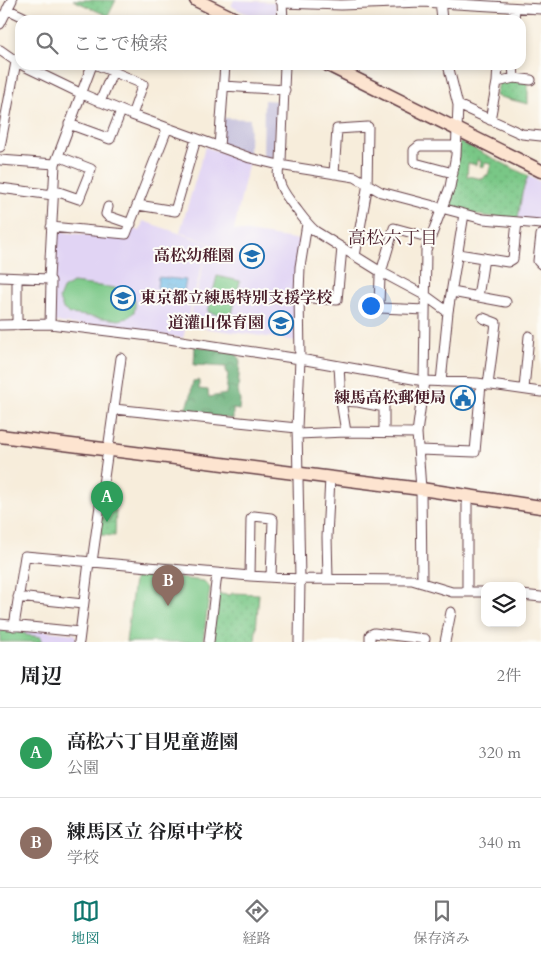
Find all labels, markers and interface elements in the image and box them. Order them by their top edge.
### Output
search box [15,15,526,70]
icon: search [33,29,61,57]
text: ここで検索 [73,31,168,57]
district label: 高松六丁目 [348,226,438,251]
school or university icon: 高松幼稚園 [239,243,265,269]
place label: 高松幼稚園 [154,245,234,267]
school or university icon: 東京都立練馬特別支援学校 [110,285,136,311]
place label: 東京都立練馬特別支援学校 [140,287,333,309]
your location [358,293,384,319]
school or university icon: 道灌山保育園 [268,310,294,336]
place label: 道灌山保育園 [168,312,264,334]
public building icon: 練馬高松郵便局 [450,385,476,411]
place label: 練馬高松郵便局 [334,387,446,409]
pin: A [91,481,123,522]
pin: B [152,565,184,606]
map controls [481,582,526,627]
button: layers [481,582,526,627]
text: 周辺 [20,662,62,691]
text: 2件 [497,665,521,687]
text: 高松六丁目児童遊園 [67,729,238,755]
text: A [30,742,42,764]
text: 320 m [479,742,521,764]
text: 公園 [67,757,99,779]
text: 練馬区立 谷原中学校 [67,819,243,845]
text: B [30,832,42,854]
text: 340 m [479,832,521,854]
text: 学校 [67,847,99,869]
tab: 地図 [72,897,100,948]
tab: 経路 [243,897,271,948]
tab: 保存済み [414,897,470,948]

